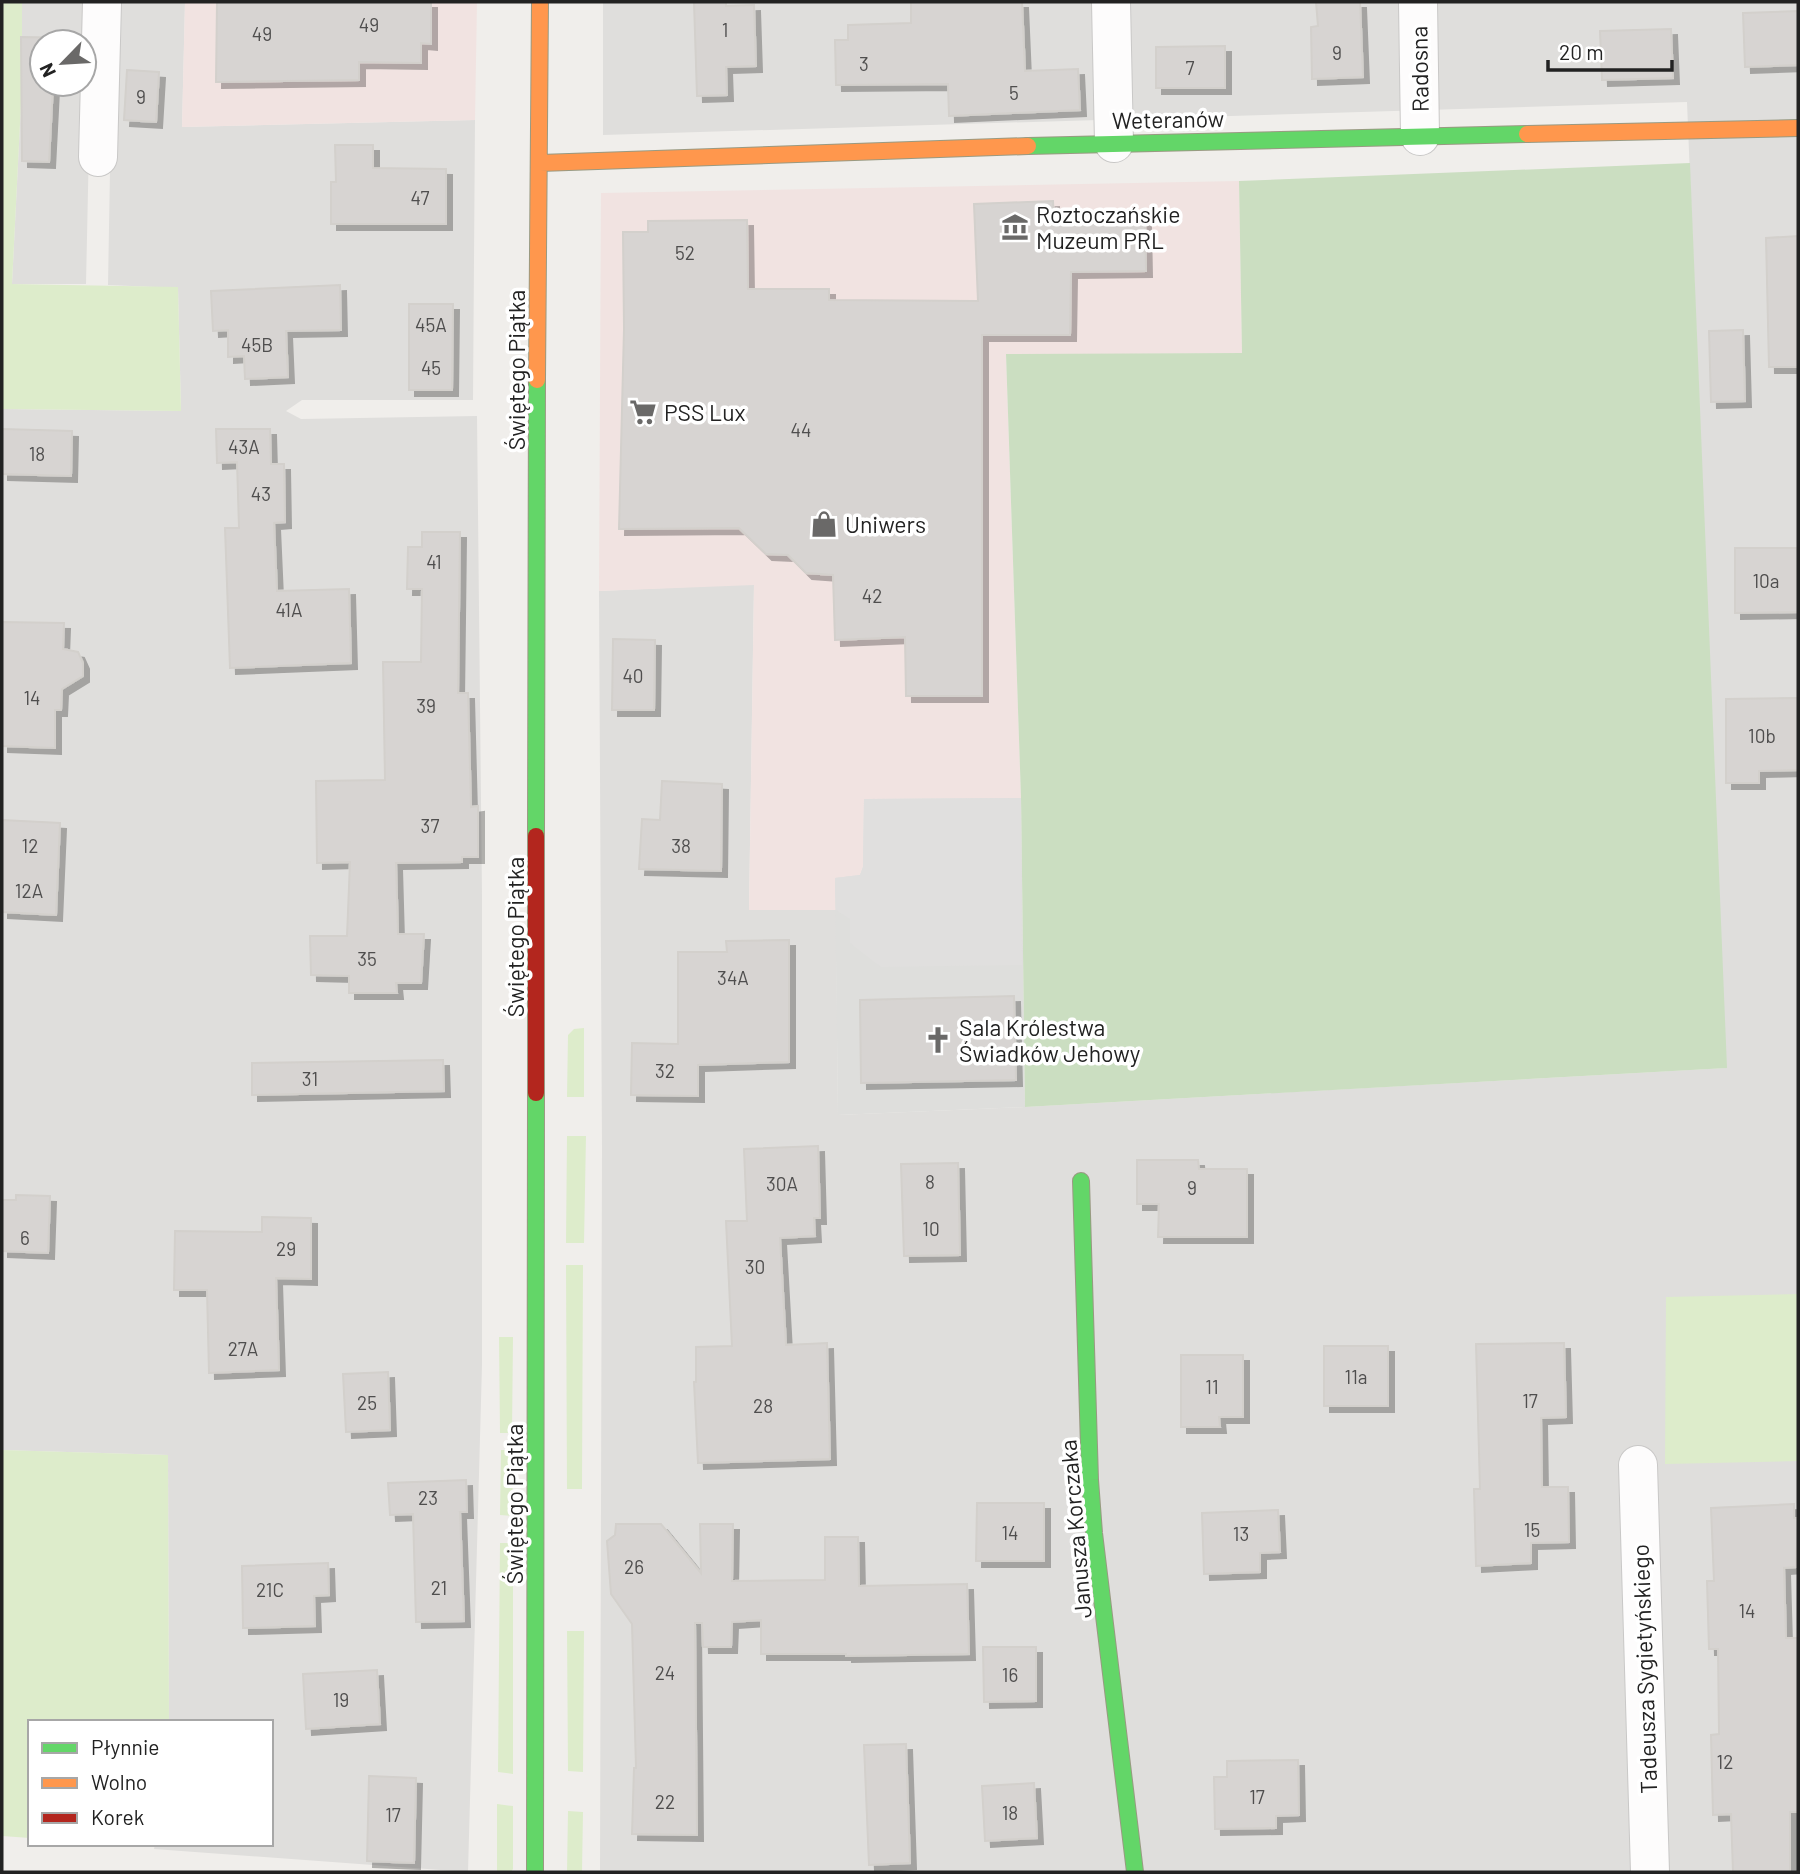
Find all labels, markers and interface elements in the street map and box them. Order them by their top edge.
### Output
house number: 49 [359,13,379,36]
house number: 1 [722,18,728,41]
house number: 49 [252,22,272,45]
street label: Radosna [1404,26,1434,112]
north arrow [28,28,98,98]
scale bar [1548,28,1672,72]
text: 20 m [1559,39,1604,64]
house number: 9 [1332,41,1342,64]
house number: 3 [859,52,869,75]
house number: 7 [1186,56,1195,79]
text: N [34,60,60,81]
house number: 5 [1009,81,1019,104]
house number: 9 [136,85,146,108]
street label: Weteranów [1112,104,1224,134]
house number: 47 [411,186,429,209]
place label: Roztoczańskie Muzeum PRL [1036,200,1180,254]
museum icon: Roztoczańskie Muzeum PRL [1000,212,1030,242]
house number: 52 [675,241,695,264]
street label: Świętego Piątka [502,290,530,450]
house number: 45A [415,313,447,336]
house number: 45B [241,333,273,356]
house number: 45 [421,356,441,379]
supermarket icon: PSS Lux [628,397,658,427]
place label: PSS Lux [664,398,745,426]
house number: 44 [791,418,811,441]
house number: 43A [228,435,260,458]
house number: 18 [29,442,45,465]
house number: 43 [251,482,271,505]
shop icon: Uniwers [809,509,839,539]
place label: Uniwers [845,510,926,538]
house number: 41 [426,550,442,573]
house number: 10a [1752,569,1780,592]
house number: 42 [862,584,882,607]
house number: 41A [276,598,302,621]
house number: 40 [622,664,644,687]
house number: 14 [23,686,41,709]
house number: 39 [416,694,436,717]
house number: 10b [1748,724,1776,747]
house number: 37 [421,814,439,837]
house number: 12 [22,834,38,857]
house number: 38 [671,834,691,857]
street label: Świętego Piątka [501,857,529,1017]
house number: 12A [15,879,43,902]
house number: 35 [357,947,377,970]
house number: 34A [717,966,749,989]
place label: Sala Królestwa Świadków Jehowy [959,1013,1141,1067]
church icon: Sala Królestwa Świadków Jehowy [923,1025,953,1055]
house number: 32 [655,1059,675,1082]
house number: 31 [302,1067,318,1090]
house number: 8 [925,1170,935,1193]
house number: 30A [766,1172,798,1195]
house number: 9 [1187,1176,1197,1199]
house number: 10 [922,1217,940,1240]
house number: 6 [20,1226,30,1249]
house number: 29 [276,1237,296,1260]
house number: 30 [745,1255,765,1278]
house number: 27A [228,1337,258,1360]
house number: 11a [1344,1365,1368,1388]
house number: 11 [1205,1375,1219,1398]
house number: 17 [1522,1389,1538,1412]
house number: 25 [357,1391,377,1414]
house number: 28 [753,1394,773,1417]
street label: Świętego Piątka [500,1424,528,1584]
street label: Janusza Korczaka [1053,1439,1097,1619]
house number: 23 [418,1486,438,1509]
house number: 15 [1524,1518,1540,1541]
house number: 14 [1001,1521,1019,1544]
house number: 13 [1233,1522,1249,1545]
street label: Tadeusza Sygietyńskiego [1626,1544,1662,1794]
house number: 26 [624,1555,644,1578]
house number: 21 [431,1576,447,1599]
house number: 21C [256,1578,284,1601]
house number: 14 [1738,1599,1756,1622]
house number: 24 [655,1661,675,1684]
house number: 16 [1002,1663,1018,1686]
house number: 19 [333,1688,349,1711]
legend [28,1720,273,1846]
text: Płynnie [91,1734,159,1759]
house number: 12 [1717,1750,1733,1773]
text: Wolno [91,1769,147,1794]
house number: 17 [1249,1785,1265,1808]
house number: 22 [655,1790,675,1813]
house number: 18 [1002,1801,1018,1824]
house number: 17 [385,1803,401,1826]
text: Korek [91,1804,144,1829]

